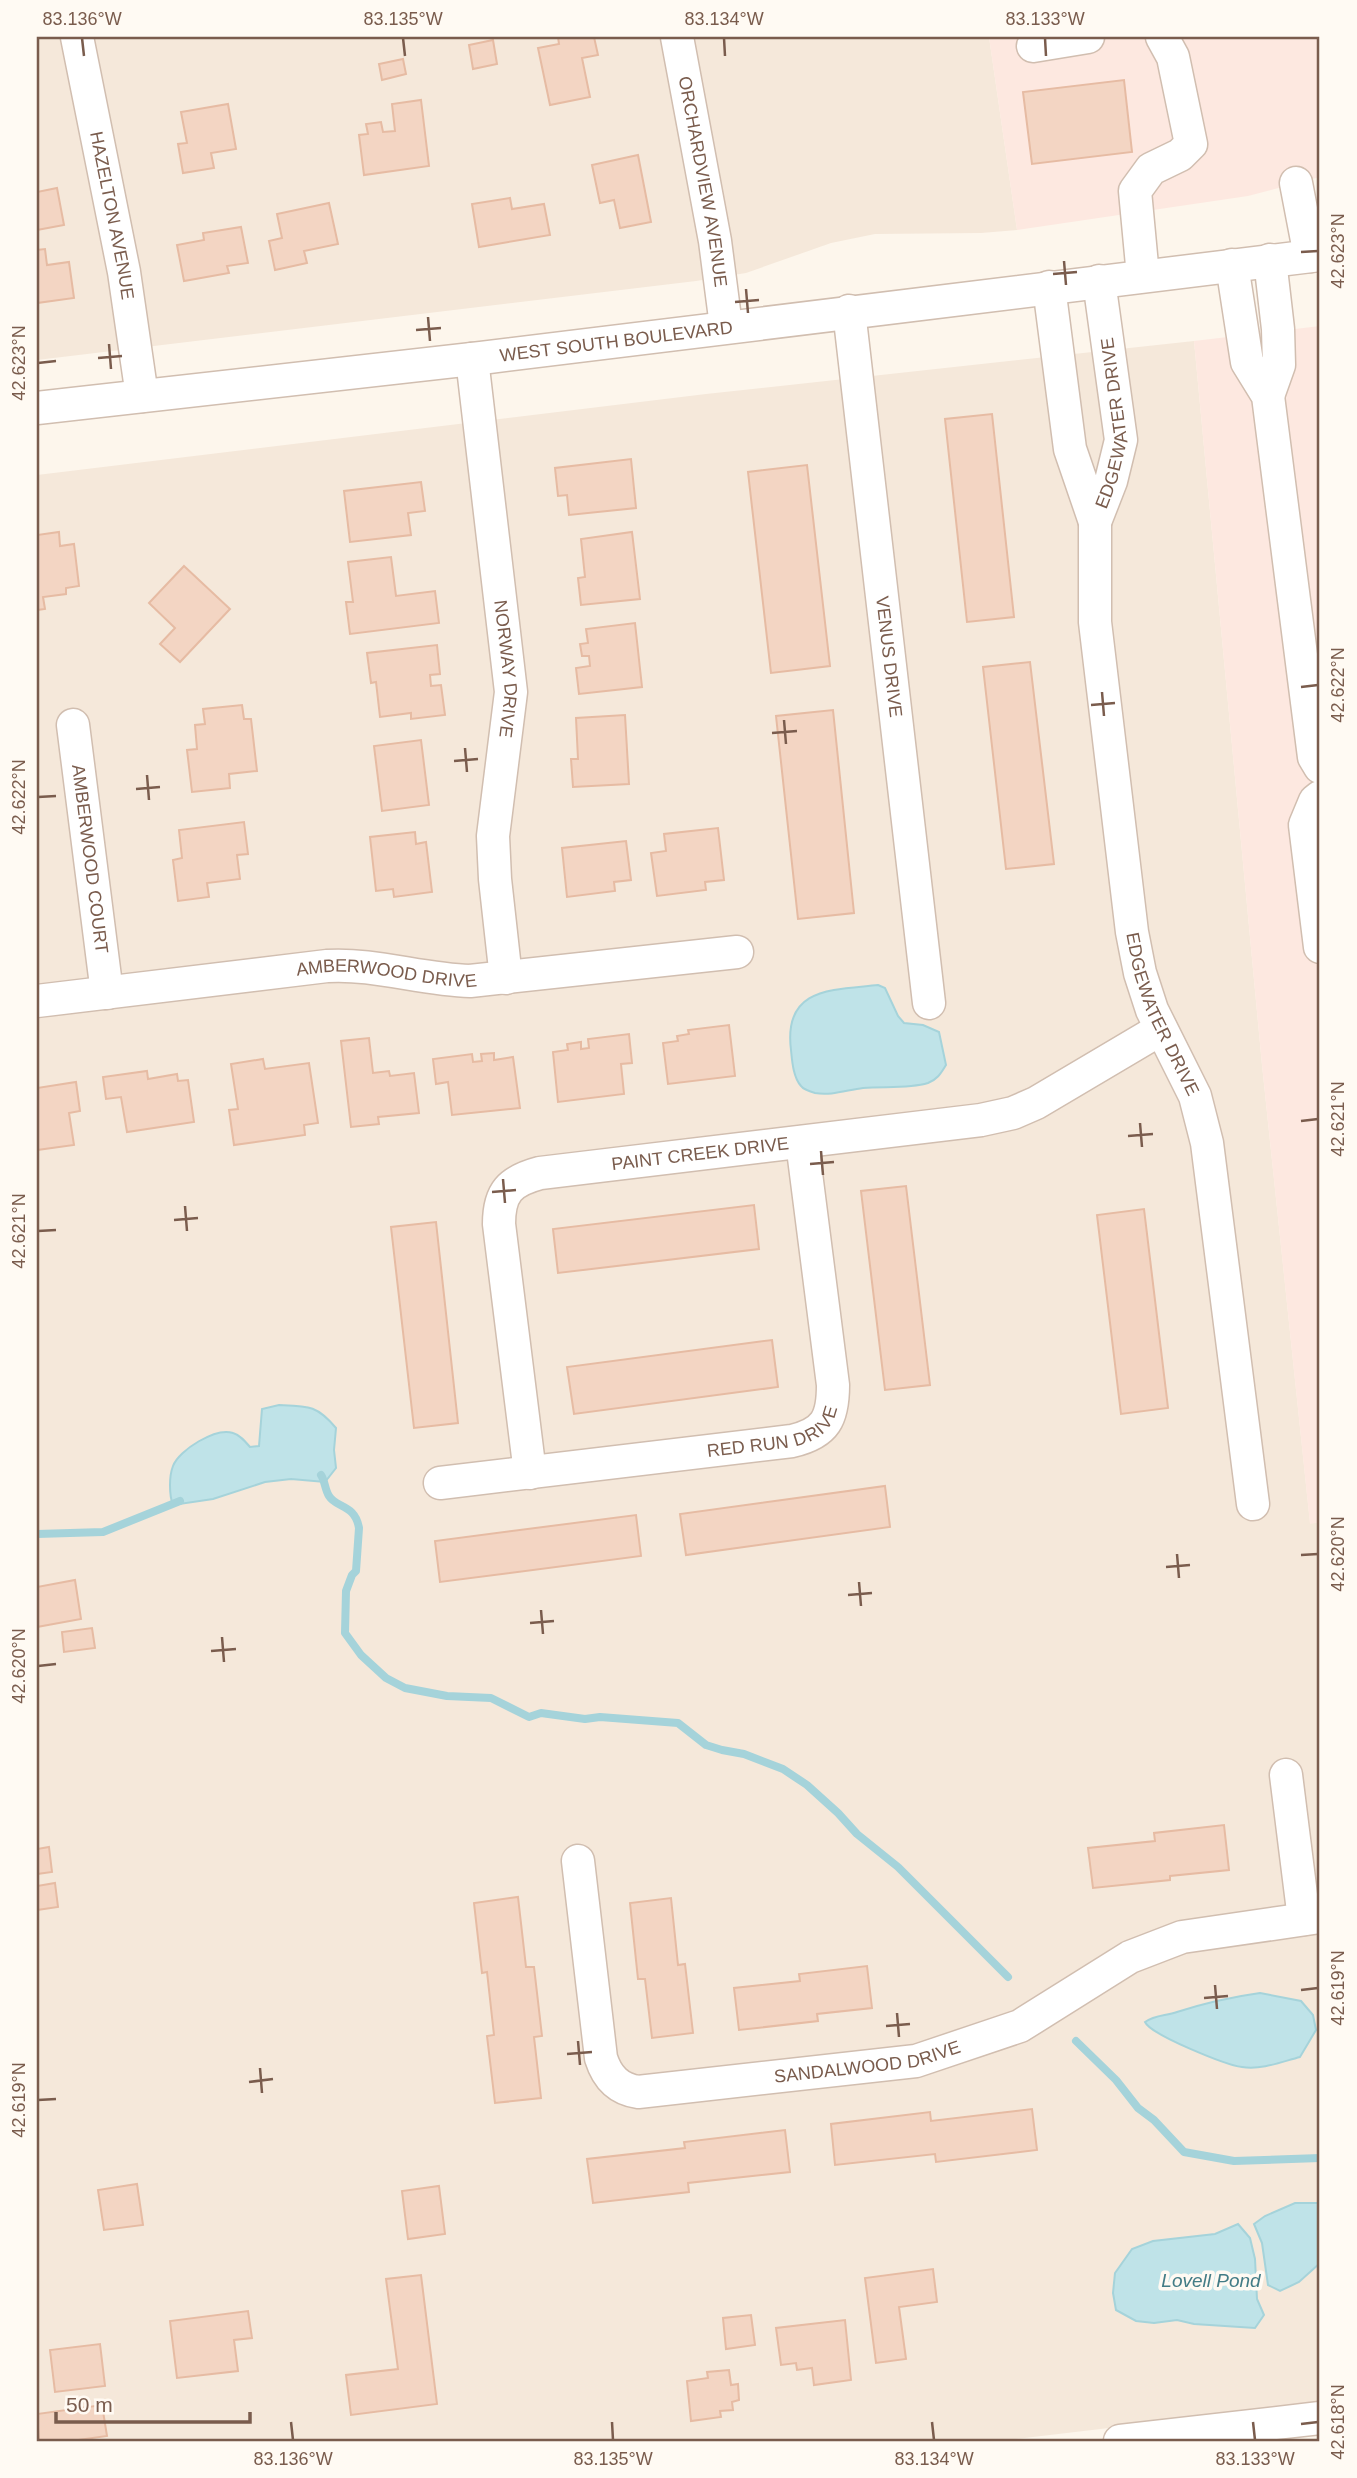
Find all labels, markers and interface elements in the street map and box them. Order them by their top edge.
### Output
text: 83.136°W [42,9,122,29]
text: 83.135°W [363,9,443,29]
text: 83.134°W [684,9,764,29]
text: 83.133°W [1005,9,1085,29]
street label: ORCHARDVIEW AVENUE [675,75,731,288]
street label: HAZELTON AVENUE [86,130,138,301]
text: 42.623°N [1328,213,1348,289]
street label: WEST SOUTH BOULEVARD [499,317,734,366]
text: 42.623°N [9,325,29,401]
street label: EDGEWATER DRIVE [1091,336,1131,511]
street label: VENUS DRIVE [872,595,906,718]
street label: NORWAY DRIVE [490,599,521,739]
text: 42.622°N [1328,647,1348,723]
text: 42.622°N [9,759,29,835]
street label: AMBERWOOD COURT [68,763,112,955]
street label: EDGEWATER DRIVE [1122,931,1203,1099]
street label: AMBERWOOD DRIVE [295,956,478,992]
text: 42.621°N [1328,1081,1348,1157]
street label: PAINT CREEK DRIVE [610,1133,790,1174]
text: 42.621°N [9,1193,29,1269]
street label: RED RUN DRIVE [706,1403,841,1461]
text: 42.620°N [1328,1516,1348,1592]
text: 42.620°N [9,1628,29,1704]
text: 42.619°N [1328,1950,1348,2026]
street label: SANDALWOOD DRIVE [773,2037,963,2087]
text: 42.619°N [9,2062,29,2138]
water label: Lovell Pond [1161,2270,1262,2291]
scale bar [56,2380,250,2424]
text: 42.618°N [1328,2384,1348,2460]
text: 50 m [66,2393,113,2416]
text: 83.136°W [253,2449,333,2469]
text: 83.135°W [573,2449,653,2469]
text: 83.134°W [894,2449,974,2469]
text: 83.133°W [1215,2449,1295,2469]

